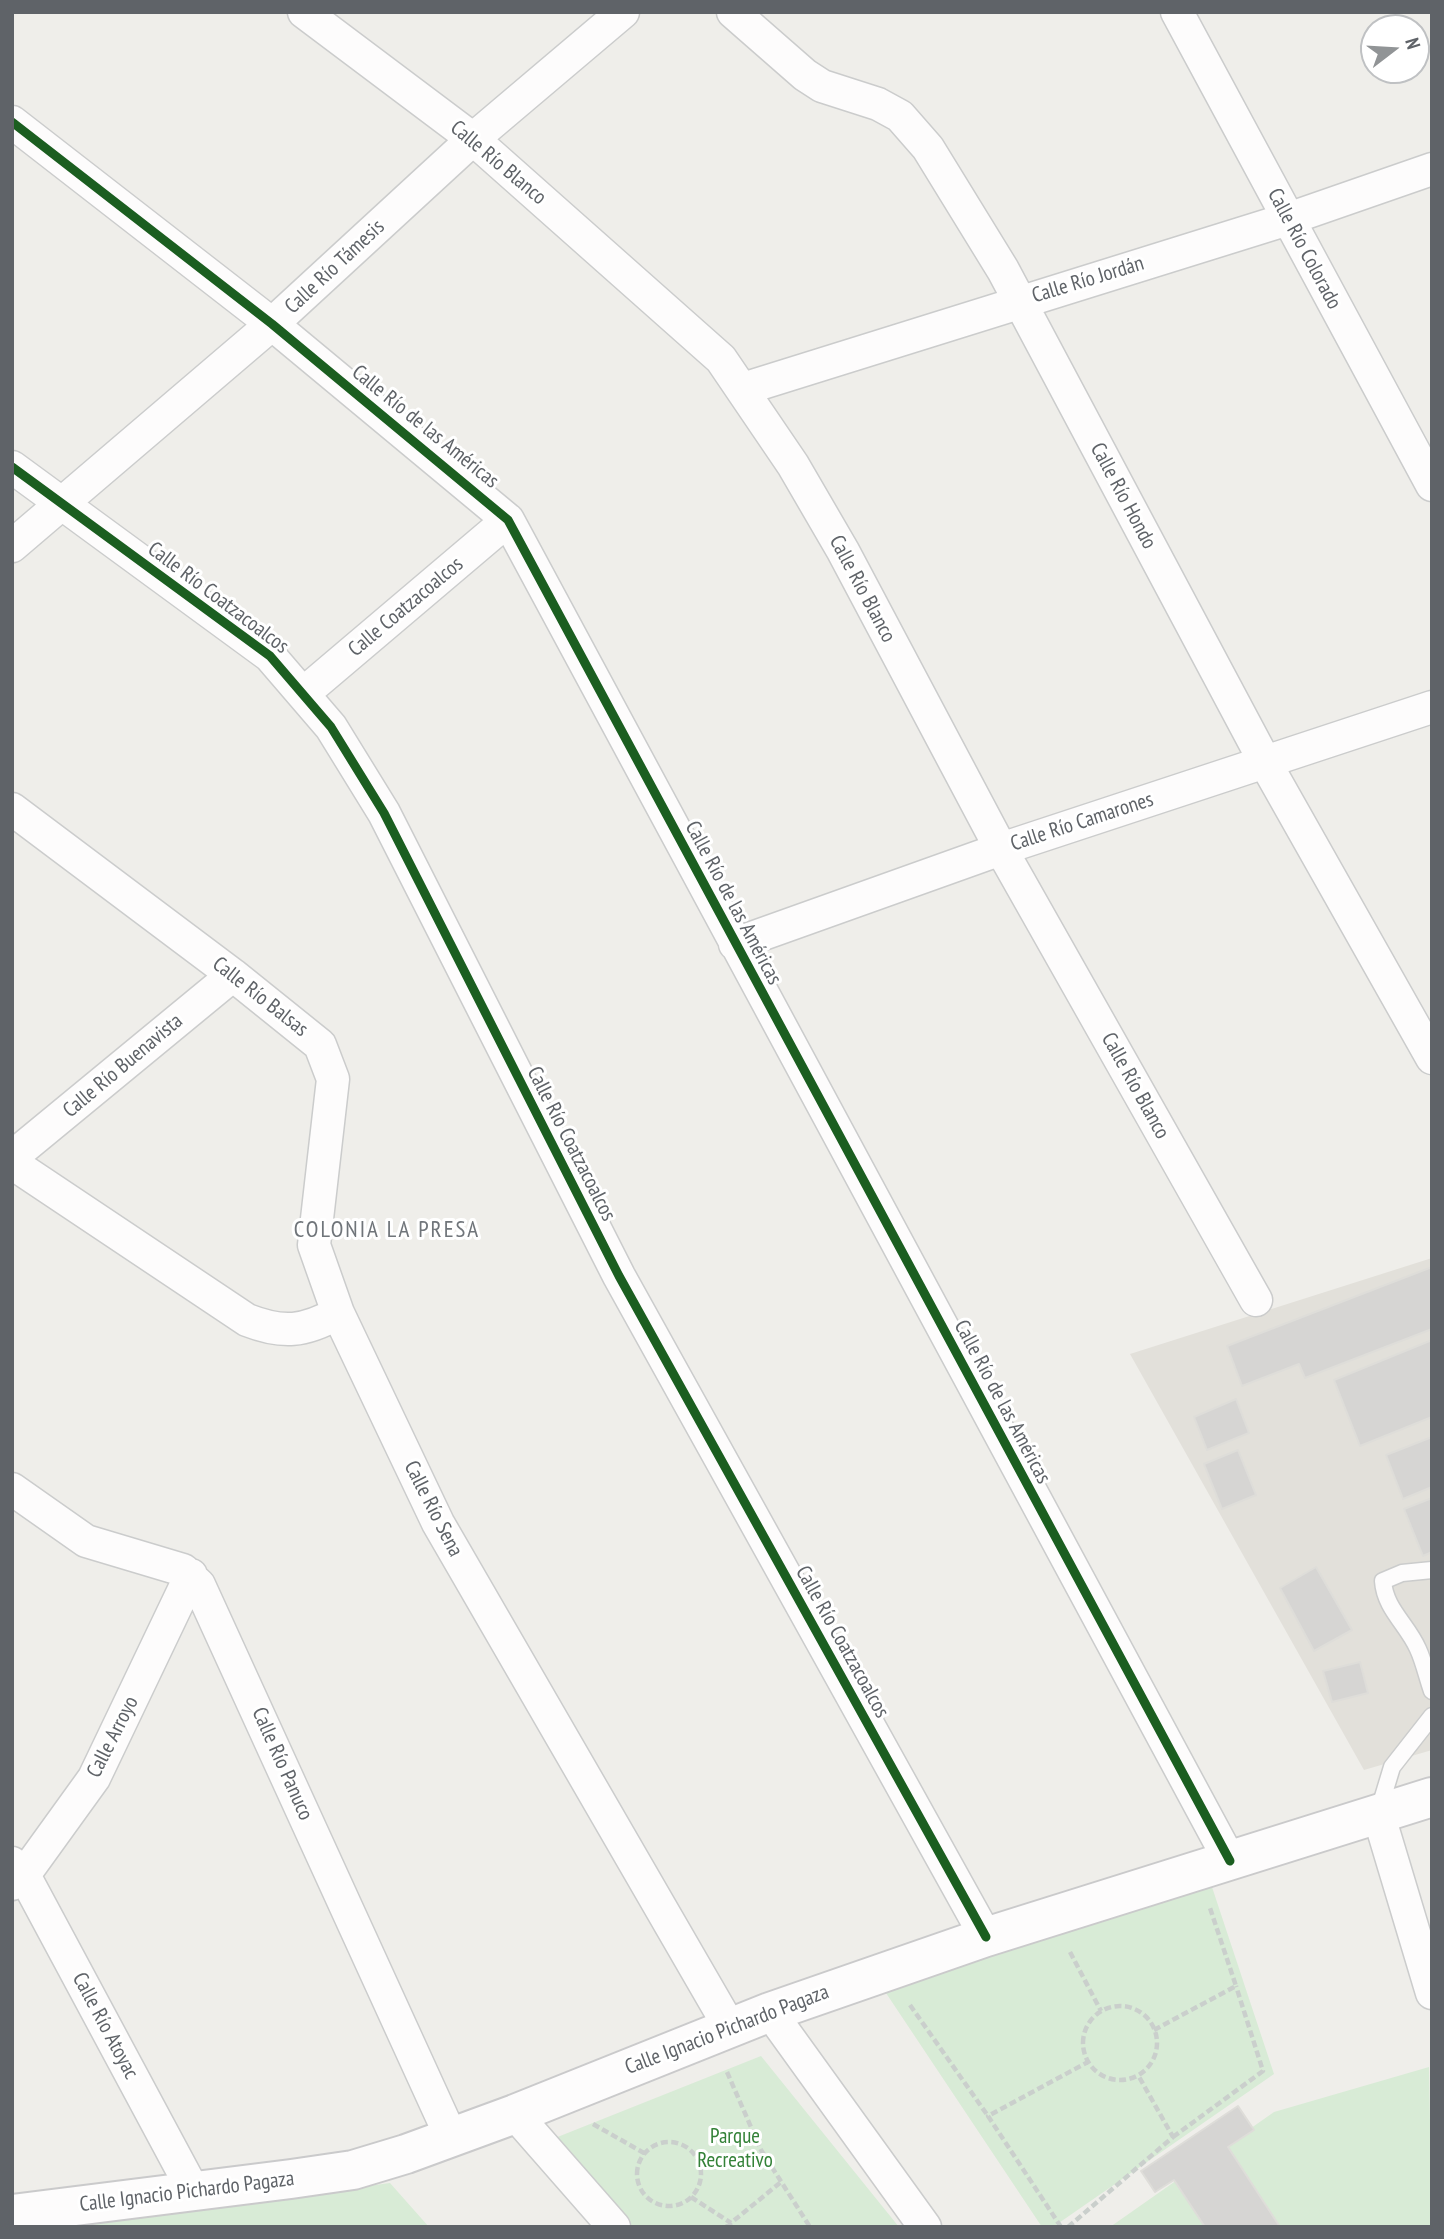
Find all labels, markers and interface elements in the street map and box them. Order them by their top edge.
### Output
north arrow [1360,14,1430,84]
text: N [1400,35,1426,52]
street label: Calle Río Blanco [445,116,551,210]
street label: Calle Río Colorado [1262,184,1346,314]
street label: Calle Río Támesis [280,215,390,319]
street label: Calle Río Jordán [1029,251,1147,309]
street label: Calle Río de las Américas [347,360,503,494]
street label: Calle Río Hondo [1085,439,1161,553]
street label: Calle Río Blanco [823,531,901,647]
street label: Calle Río Coatzacoalcos [143,537,293,659]
street label: Calle Coatzacoalcos [344,552,468,662]
street label: Calle Río Camarones [1008,787,1156,857]
street label: Calle Río de las Américas [679,817,787,989]
street label: Calle Río Balsas [207,952,313,1042]
street label: Calle Río Buenavista [58,1009,188,1123]
street label: Calle Río Blanco [1096,1029,1174,1143]
street label: Calle Río Coatzacoalcos [521,1063,621,1225]
district label: COLONIA LA PRESA [296,1216,478,1244]
street label: Calle Río de las Américas [948,1316,1056,1488]
street label: Calle Río Sena [398,1457,468,1561]
street label: Calle Río Coatzacoalcos [790,1562,894,1722]
street label: Calle Arroyo [82,1692,144,1782]
street label: Calle Río Panuco [246,1704,318,1824]
street label: Calle Río Atoyac [66,1969,144,2083]
street label: Calle Ignacio Pichardo Pagaza [622,1980,832,2080]
park label: Parque Recreativo [697,2124,773,2174]
street label: Calle Ignacio Pichardo Pagaza [78,2166,296,2218]

